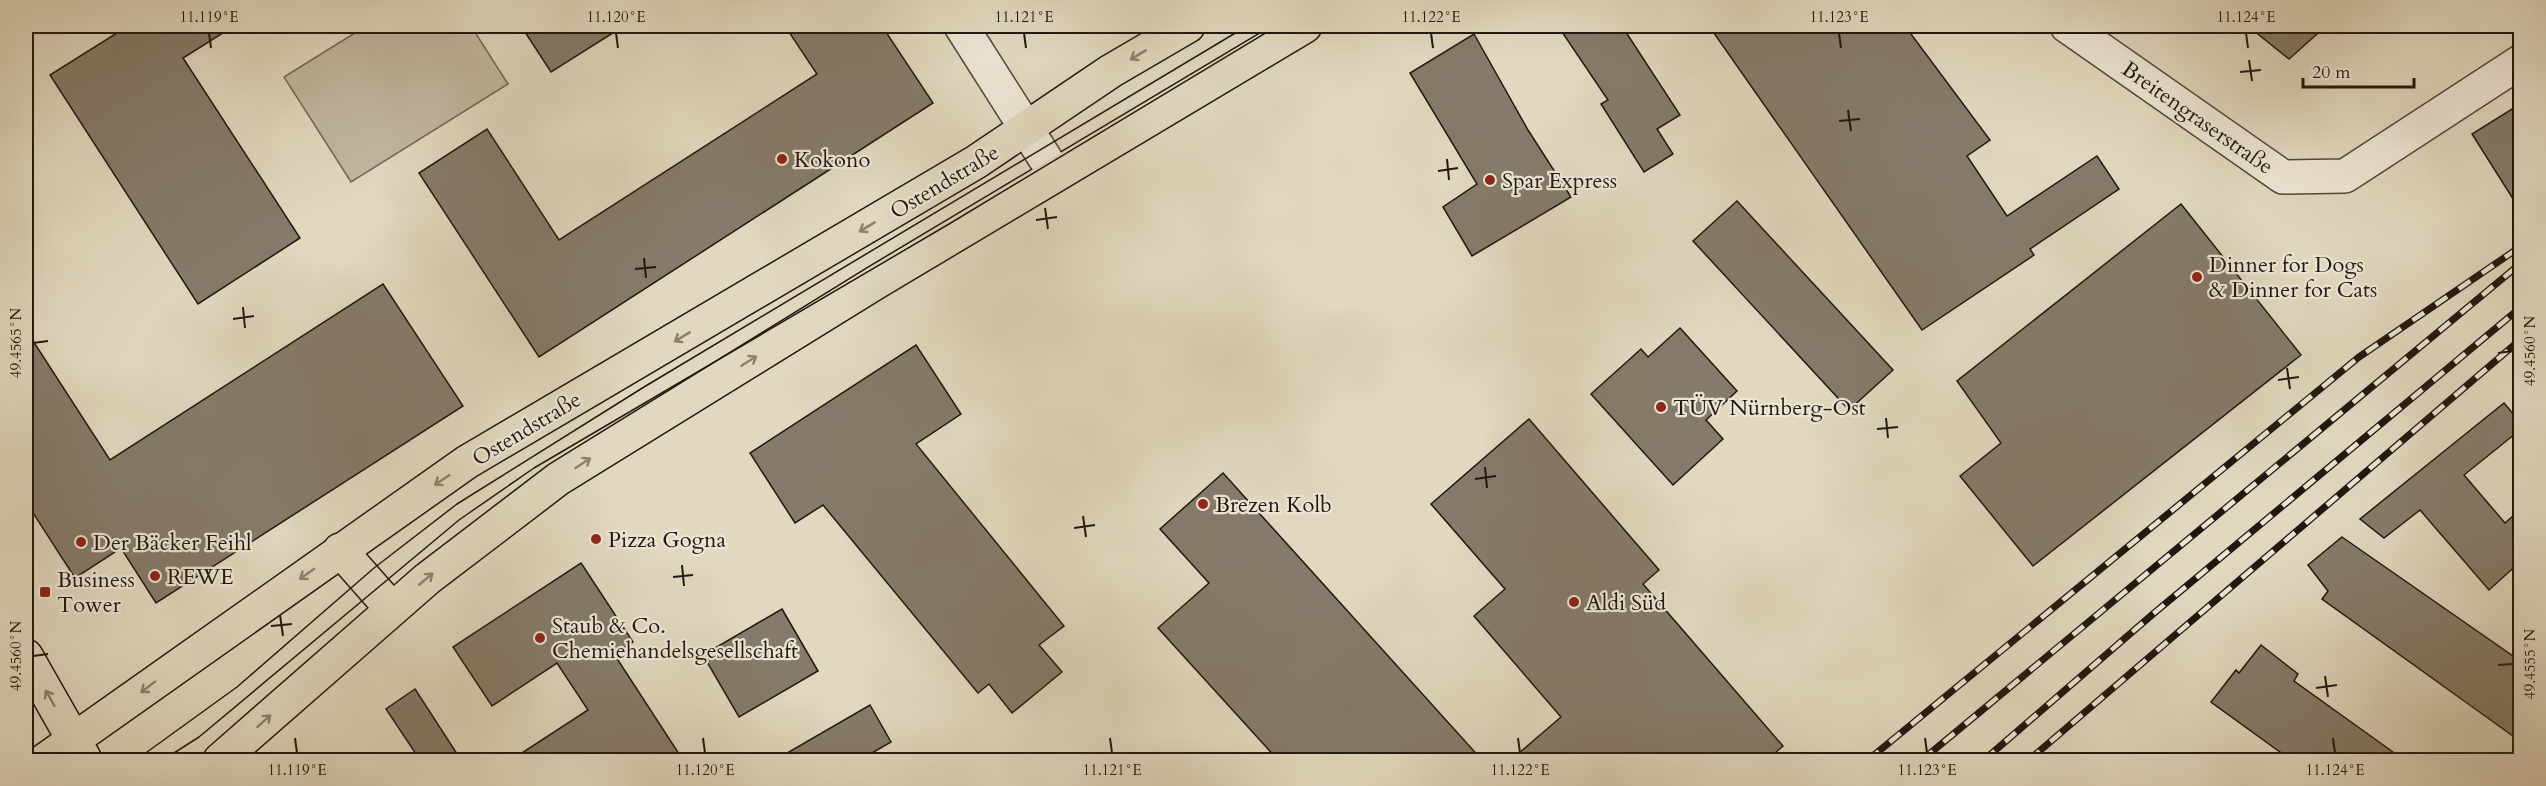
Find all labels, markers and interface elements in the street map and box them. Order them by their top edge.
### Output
text: 11.119°E [179,7,239,27]
text: 11.120°E [586,7,646,27]
text: 11.121°E [994,7,1054,27]
text: 11.122°E [1401,7,1461,27]
text: 11.123°E [1809,7,1869,27]
text: 11.124°E [2216,7,2276,27]
one-way arrow [1130,49,1147,61]
scale bar [2303,51,2414,89]
street label: Breitengraserstraße [2116,54,2279,181]
text: 20 m [2312,60,2351,85]
street label: Ostendstraße [884,137,1005,226]
place label: Kokono [794,145,870,175]
marker: Kokono [775,152,789,166]
place label: Spar Express [1502,166,1617,196]
marker: Spar Express [1483,173,1497,187]
one-way arrow [859,221,876,233]
place label: Dinner for Dogs & Dinner for Cats [2209,250,2377,305]
marker: Dinner for Dogs & Dinner for Cats [2190,270,2204,284]
text: 49.4565°N [6,308,26,378]
text: 49.4560°N [2520,316,2540,386]
one-way arrow [674,332,691,344]
one-way arrow [740,354,757,366]
street label: Ostendstraße [466,384,587,473]
place label: TÜV Nürnberg-Ost [1673,393,1866,423]
marker: TÜV Nürnberg-Ost [1654,400,1668,414]
one-way arrow [574,457,591,469]
one-way arrow [434,474,450,486]
place label: Brezen Kolb [1215,490,1332,520]
marker: Brezen Kolb [1196,497,1210,511]
place label: Pizza Gogna [608,525,726,555]
place label: Der Bäcker Feihl [93,528,252,558]
marker: Pizza Gogna [589,532,603,546]
marker: Der Bäcker Feihl [74,535,88,549]
place label: REWE [167,562,234,592]
place label: Business Tower [57,565,135,620]
one-way arrow [299,568,315,580]
marker: REWE [148,569,162,583]
one-way arrow [418,572,433,586]
marker: Business Tower [38,585,52,599]
place label: Aldi Süd [1586,588,1666,618]
marker: Aldi Süd [1567,595,1581,609]
place label: Staub & Co. Chemiehandelsgesellschaft [552,611,798,666]
text: 49.4560°N [6,621,26,691]
text: 49.4555°N [2520,629,2540,699]
marker: Staub & Co. Chemiehandelsgesellschaft [533,631,547,645]
one-way arrow [140,681,156,693]
one-way arrow [44,690,56,707]
one-way arrow [256,714,271,728]
text: 11.119°E [267,760,327,780]
text: 11.120°E [675,760,735,780]
text: 11.121°E [1082,760,1142,780]
text: 11.122°E [1490,760,1550,780]
text: 11.123°E [1897,760,1957,780]
text: 11.124°E [2305,760,2365,780]

